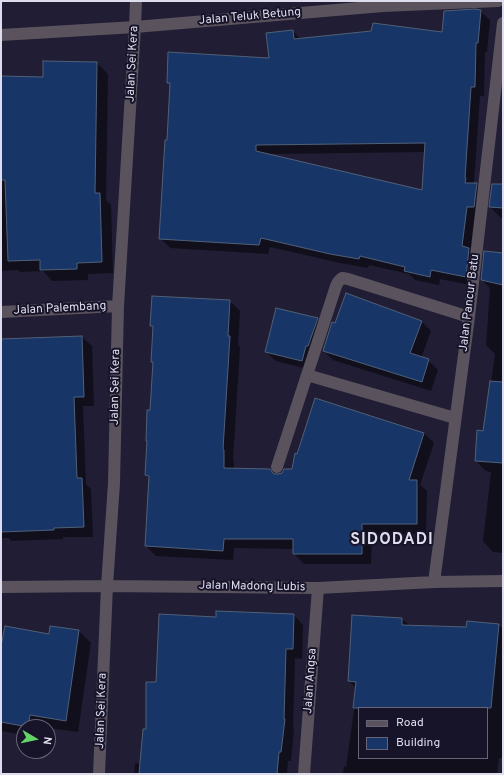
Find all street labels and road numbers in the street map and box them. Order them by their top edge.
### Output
street label: Jalan Teluk Betung [198,5,302,29]
street label: Jalan Sei Kera [124,26,142,102]
street label: Jalan Pancur Batu [457,253,483,353]
street label: Jalan Palembang [13,299,107,319]
street label: Jalan Sei Kera [108,349,124,425]
street label: Jalan Madong Lubis [199,579,305,595]
street label: Jalan Angsa [302,648,320,714]
street label: Jalan Sei Kera [93,673,111,749]

